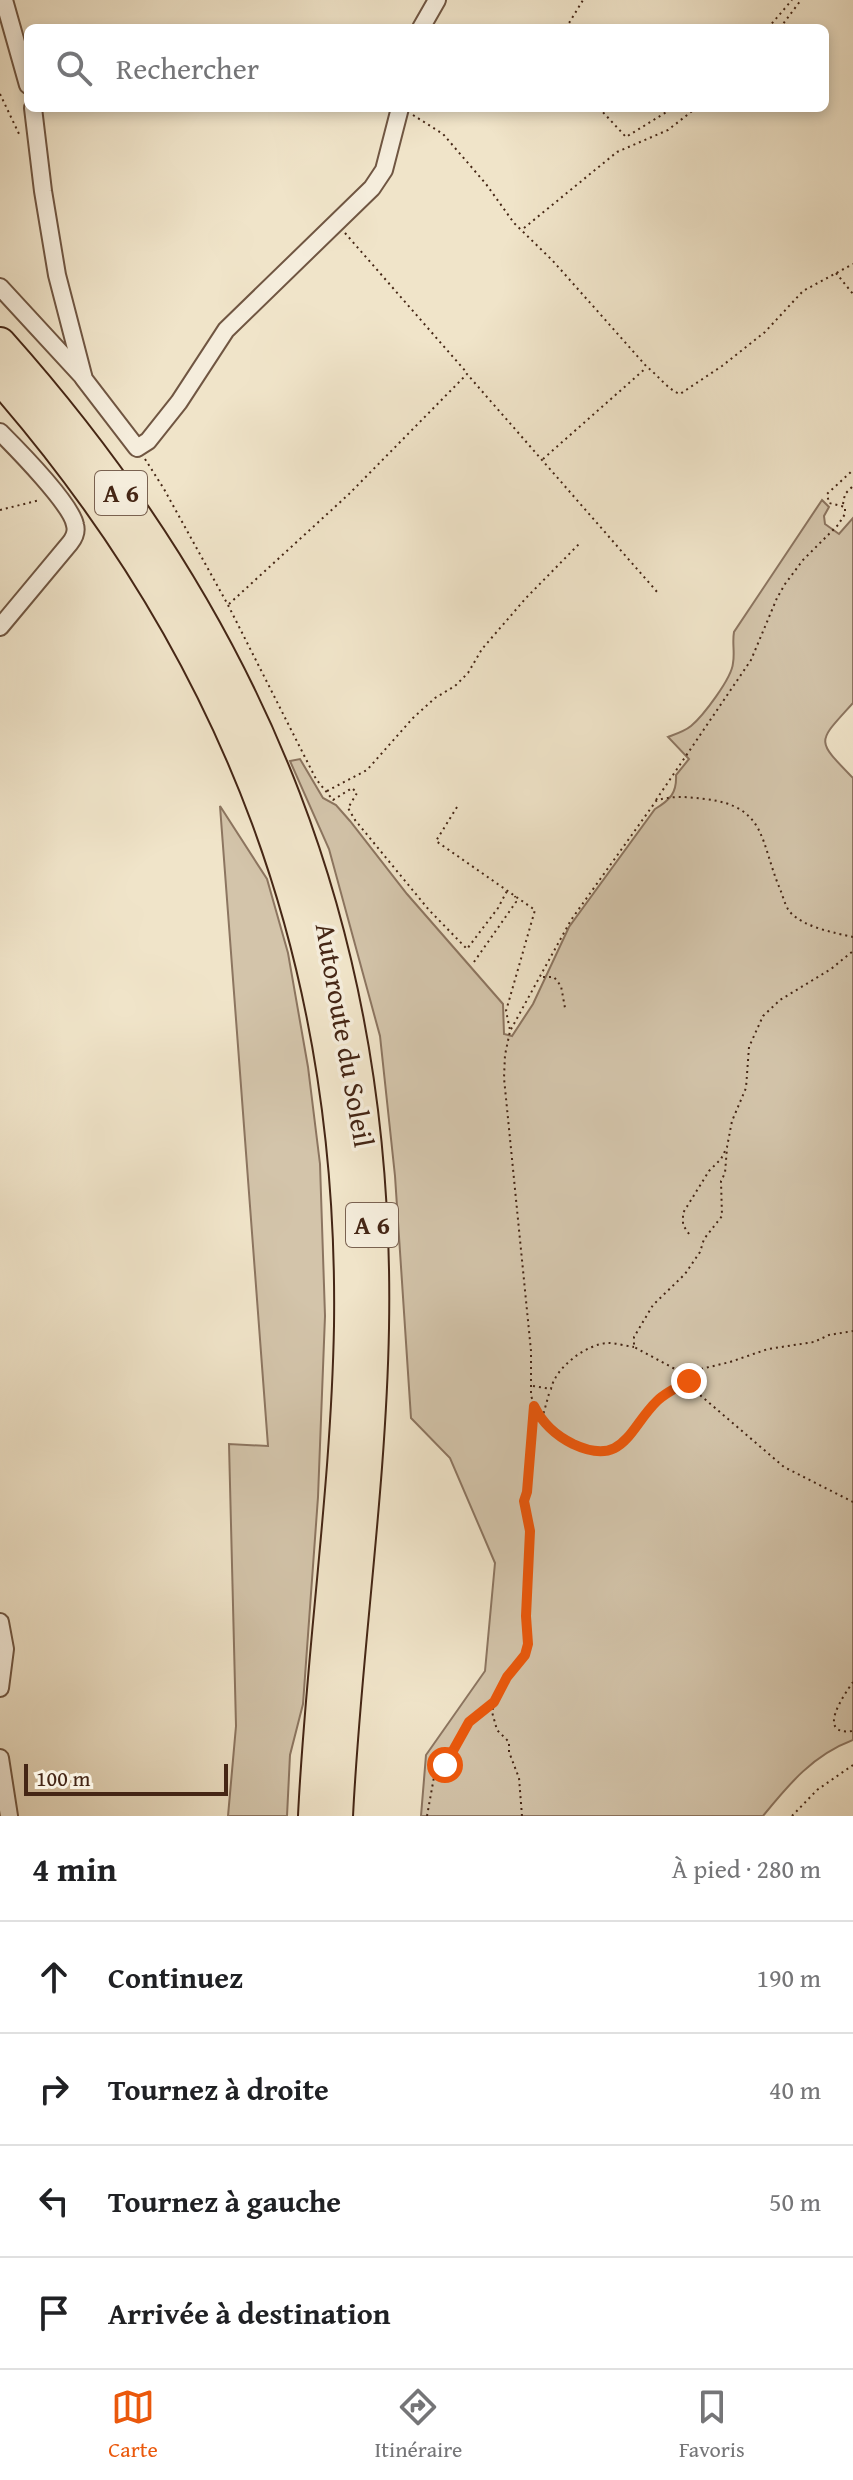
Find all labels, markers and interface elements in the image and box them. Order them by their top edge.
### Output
search box [24,24,829,112]
icon: search [52,46,96,90]
text: Rechercher [116,46,259,90]
road number: A 6 [95,471,147,515]
street label: Autoroute du Soleil [306,920,385,1150]
road number: A 6 [346,1203,398,1247]
route end [671,1363,707,1399]
route start [427,1747,463,1783]
scale bar [24,1760,228,1796]
text: 100 m [36,1762,91,1794]
text: 4 min [32,1844,117,1893]
text: À pied · 280 m [672,1849,821,1888]
icon: ahead [32,1955,76,1999]
text: Continuez [108,1955,243,1999]
text: 190 m [756,1958,821,1997]
icon: right [32,2067,76,2111]
text: Tournez à droite [108,2067,329,2111]
text: 40 m [769,2070,821,2109]
icon: left [32,2179,76,2223]
text: Tournez à gauche [108,2179,341,2223]
text: 50 m [769,2182,821,2221]
icon: arrive [32,2291,76,2335]
text: Arrivée à destination [108,2291,390,2335]
tab: Carte [108,2385,158,2465]
tab: Itinéraire [374,2385,462,2465]
tab: Favoris [679,2385,745,2465]

